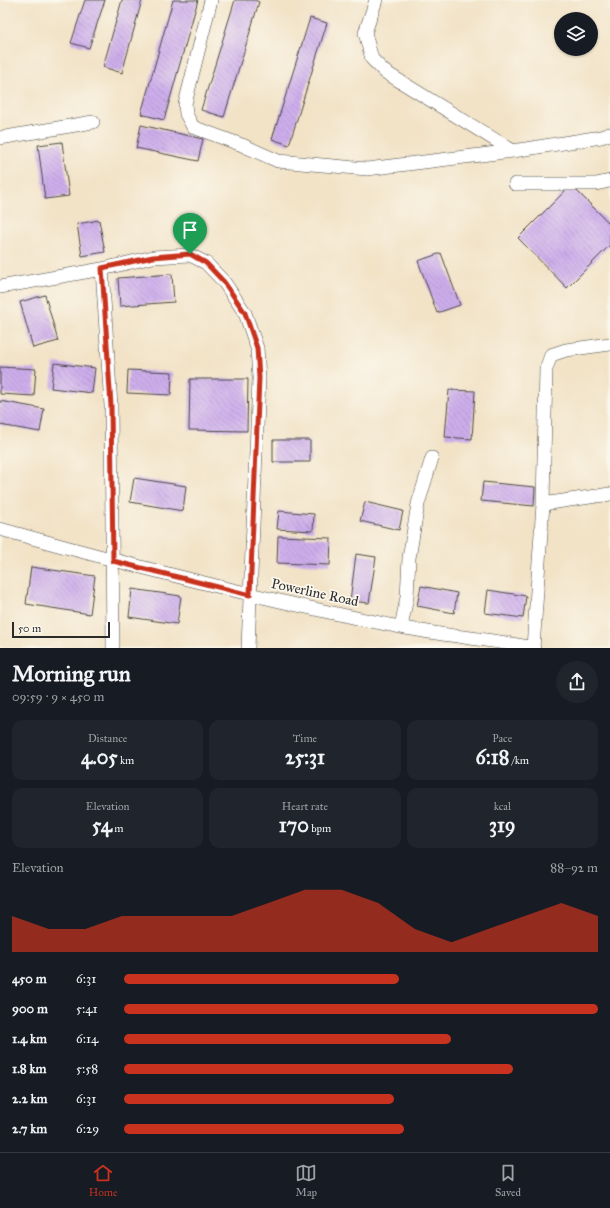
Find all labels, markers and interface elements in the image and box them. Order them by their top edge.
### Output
map controls [554,12,598,56]
button: layers [554,12,598,56]
pin [173,213,207,254]
icon: arrive [179,219,201,241]
street label: Powerline Road [270,575,360,610]
scale bar [12,620,110,639]
text: 50 m [18,622,41,635]
text: Morning run [12,660,131,687]
button: share [556,661,598,703]
text: 09:59 · 9 × 450 m [12,689,104,705]
text: Distance [88,732,127,745]
text: Time [293,732,317,745]
text: Pace [492,732,512,745]
text: 4.05 [81,745,118,769]
text: 25:31 [285,745,325,769]
text: 6:18 [476,745,509,769]
text: km [118,754,134,767]
text: /km [509,754,529,767]
text: Elevation [86,800,130,813]
text: Heart rate [282,800,328,813]
text: kcal [494,800,511,813]
text: 54 [92,813,112,837]
text: 170 [279,813,309,837]
text: 319 [489,813,516,837]
text: m [112,822,123,835]
text: bpm [309,822,331,835]
text: Elevation [12,860,64,876]
text: 88–92 m [550,860,598,876]
text: 450 m [12,971,47,987]
text: 6:31 [76,971,96,987]
text: 900 m [12,1001,48,1017]
text: 5:41 [76,1001,98,1017]
text: 1.4 km [12,1031,47,1047]
text: 6:14 [76,1031,98,1047]
text: 1.8 km [12,1061,47,1077]
text: 5:58 [76,1061,98,1077]
text: 2.2 km [12,1091,48,1107]
text: 6:31 [76,1091,96,1107]
text: 2.7 km [12,1121,47,1137]
text: 6:29 [76,1121,99,1137]
tab: Home [89,1162,118,1199]
tab: Map [295,1162,317,1199]
tab: Saved [495,1162,521,1199]

